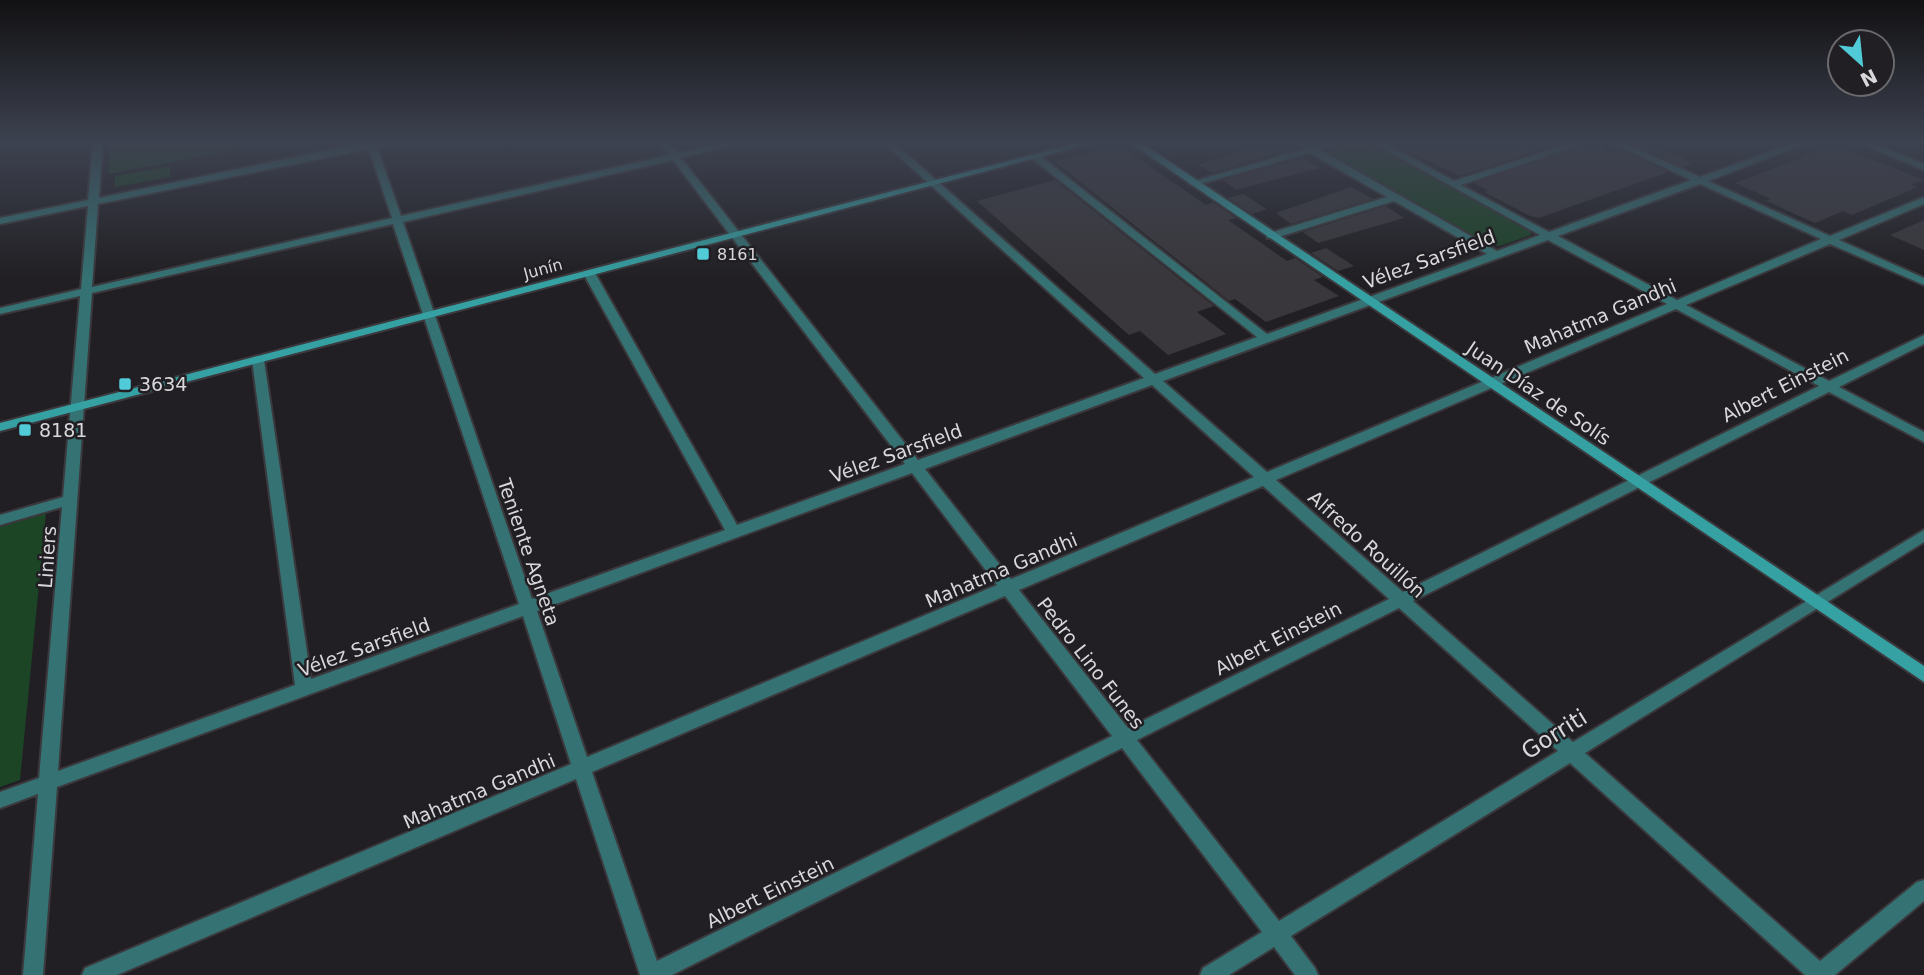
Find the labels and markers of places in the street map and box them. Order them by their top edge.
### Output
place label: 8161 [717,245,758,264]
marker: 8161 [695,246,711,262]
place label: 3634 [139,373,187,395]
marker: 3634 [117,376,133,392]
place label: 8181 [39,419,87,441]
marker: 8181 [17,422,33,438]

